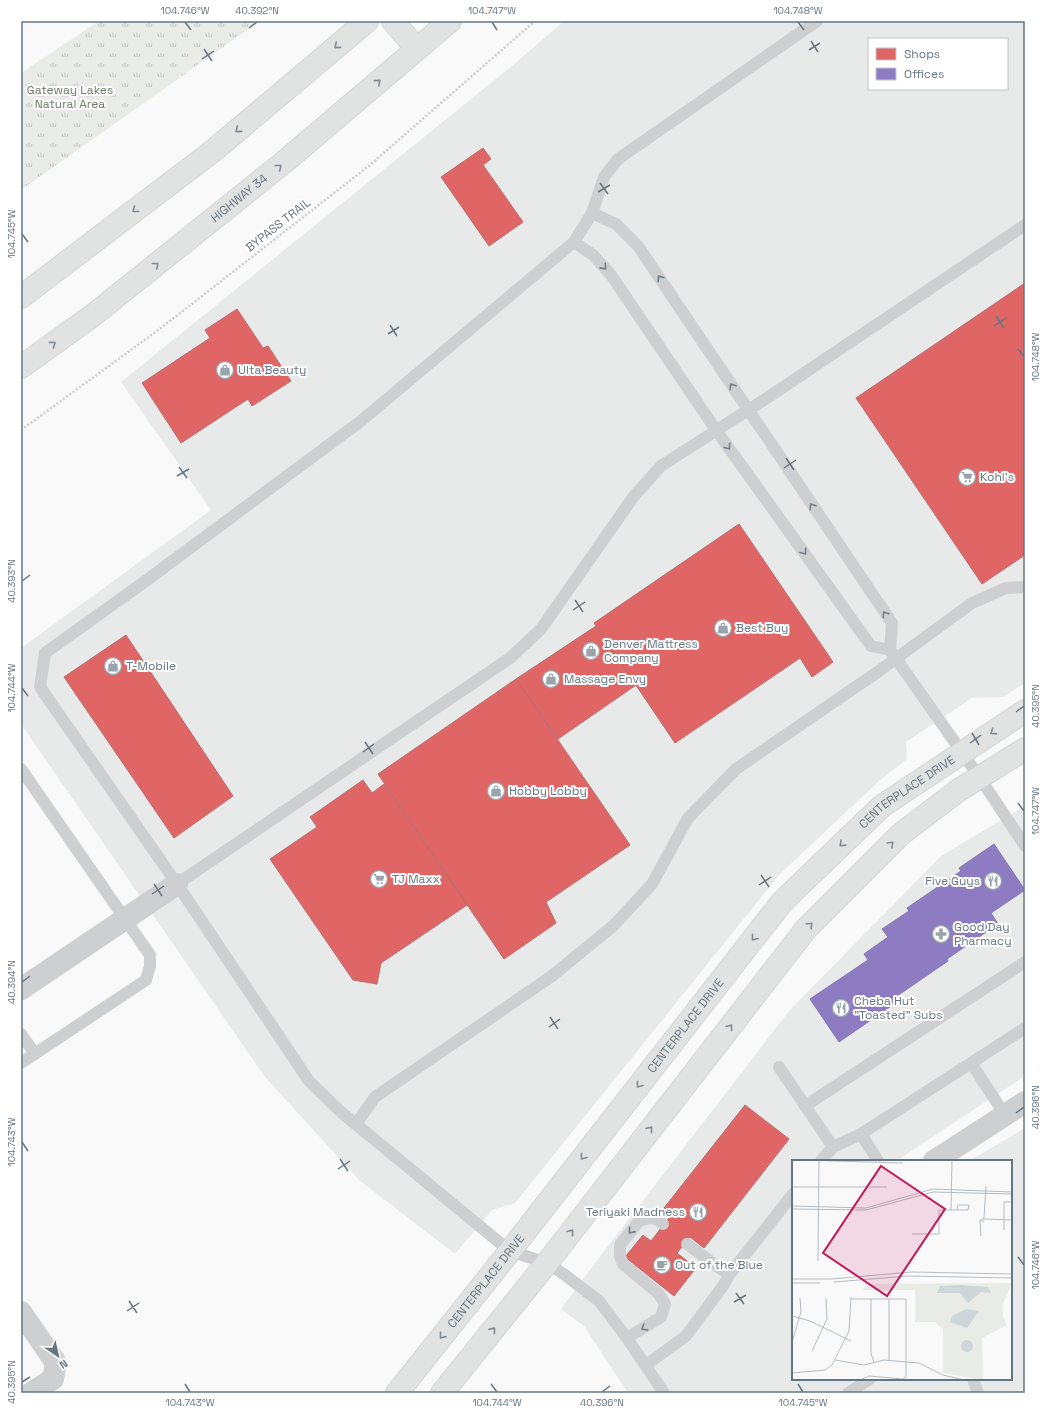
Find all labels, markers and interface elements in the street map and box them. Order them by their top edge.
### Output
text: 104.746°W [161,4,210,17]
text: 40.392°N [235,4,279,17]
text: 104.747°W [468,4,516,17]
text: 104.748°W [773,4,823,17]
legend [868,38,1008,90]
one-way arrow [334,42,342,49]
text: Shops [904,46,940,62]
text: Offices [904,66,944,82]
one-way arrow [374,80,381,87]
park label: Gateway Lakes Natural Area [27,82,113,112]
one-way arrow [235,126,242,133]
one-way arrow [275,164,282,171]
street label: HIGHWAY 34 [207,170,271,226]
street label: BYPASS TRAIL [242,194,314,255]
one-way arrow [133,206,140,213]
text: 104.745°W [5,209,18,258]
one-way arrow [599,262,606,270]
one-way arrow [151,263,158,270]
one-way arrow [658,276,665,283]
text: 104.748°W [1029,332,1042,382]
one-way arrow [48,342,55,349]
shop icon: Ulta Beauty [215,360,235,380]
place label: Ulta Beauty [238,362,306,378]
one-way arrow [730,383,737,390]
one-way arrow [723,442,730,449]
supermarket icon: Kohl's [957,467,977,487]
place label: Kohl's [980,469,1014,485]
one-way arrow [809,503,817,510]
one-way arrow [799,548,806,555]
text: 40.393°N [5,559,18,603]
one-way arrow [883,611,890,618]
shop icon: Best Buy [713,618,733,638]
place label: Best Buy [736,620,788,636]
place label: Denver Mattress Company [604,636,698,666]
shop icon: Denver Mattress Company [581,641,601,661]
shop icon: T-Mobile [103,656,123,676]
place label: T-Mobile [126,658,176,674]
text: 104.744°W [5,663,18,713]
shop icon: Massage Envy [541,669,561,689]
place label: Massage Envy [564,671,646,687]
text: 40.395°N [1029,684,1042,728]
one-way arrow [991,727,998,734]
street label: CENTERPLACE DRIVE [855,752,958,832]
shop icon: Hobby Lobby [486,781,506,801]
place label: Hobby Lobby [509,783,587,799]
text: 104.747°W [1029,787,1042,835]
one-way arrow [840,839,847,846]
one-way arrow [886,841,894,849]
supermarket icon: TJ Maxx [369,869,389,889]
place label: TJ Maxx [392,871,440,887]
restaurant icon: Five Guys [983,871,1003,891]
place label: Five Guys [925,873,980,889]
place label: Good Day Pharmacy [954,919,1012,949]
one-way arrow [806,922,813,930]
pharmacy icon: Good Day Pharmacy [931,924,951,944]
one-way arrow [751,934,758,941]
text: 40.394°N [5,960,18,1004]
street label: CENTERPLACE DRIVE [644,975,727,1076]
place label: Cheba Hut "Toasted" Subs [854,993,942,1023]
restaurant icon: Cheba Hut "Toasted" Subs [831,998,851,1018]
one-way arrow [725,1024,732,1031]
one-way arrow [637,1080,644,1087]
text: 40.396°N [1029,1085,1042,1129]
text: 104.743°W [5,1117,18,1166]
one-way arrow [646,1127,653,1134]
one-way arrow [580,1153,587,1160]
inset map [792,1160,1012,1380]
restaurant icon: Teriyaki Madness [688,1202,708,1222]
place label: Teriyaki Madness [586,1204,685,1220]
one-way arrow [628,1227,635,1234]
one-way arrow [566,1230,573,1237]
street label: CENTERPLACE DRIVE [444,1231,528,1331]
text: 104.746°W [1029,1240,1042,1290]
cafe icon: Out of the Blue [652,1255,672,1275]
place label: Out of the Blue [675,1257,763,1273]
one-way arrow [641,1323,648,1330]
one-way arrow [488,1327,495,1334]
one-way arrow [440,1332,447,1339]
north arrow [38,1336,78,1376]
text: N [57,1356,71,1372]
text: 40.395°N [5,1360,18,1404]
text: 104.743°W [166,1396,215,1409]
text: 104.744°W [472,1396,522,1409]
text: 40.396°N [580,1396,624,1409]
text: 104.745°W [779,1396,828,1409]

